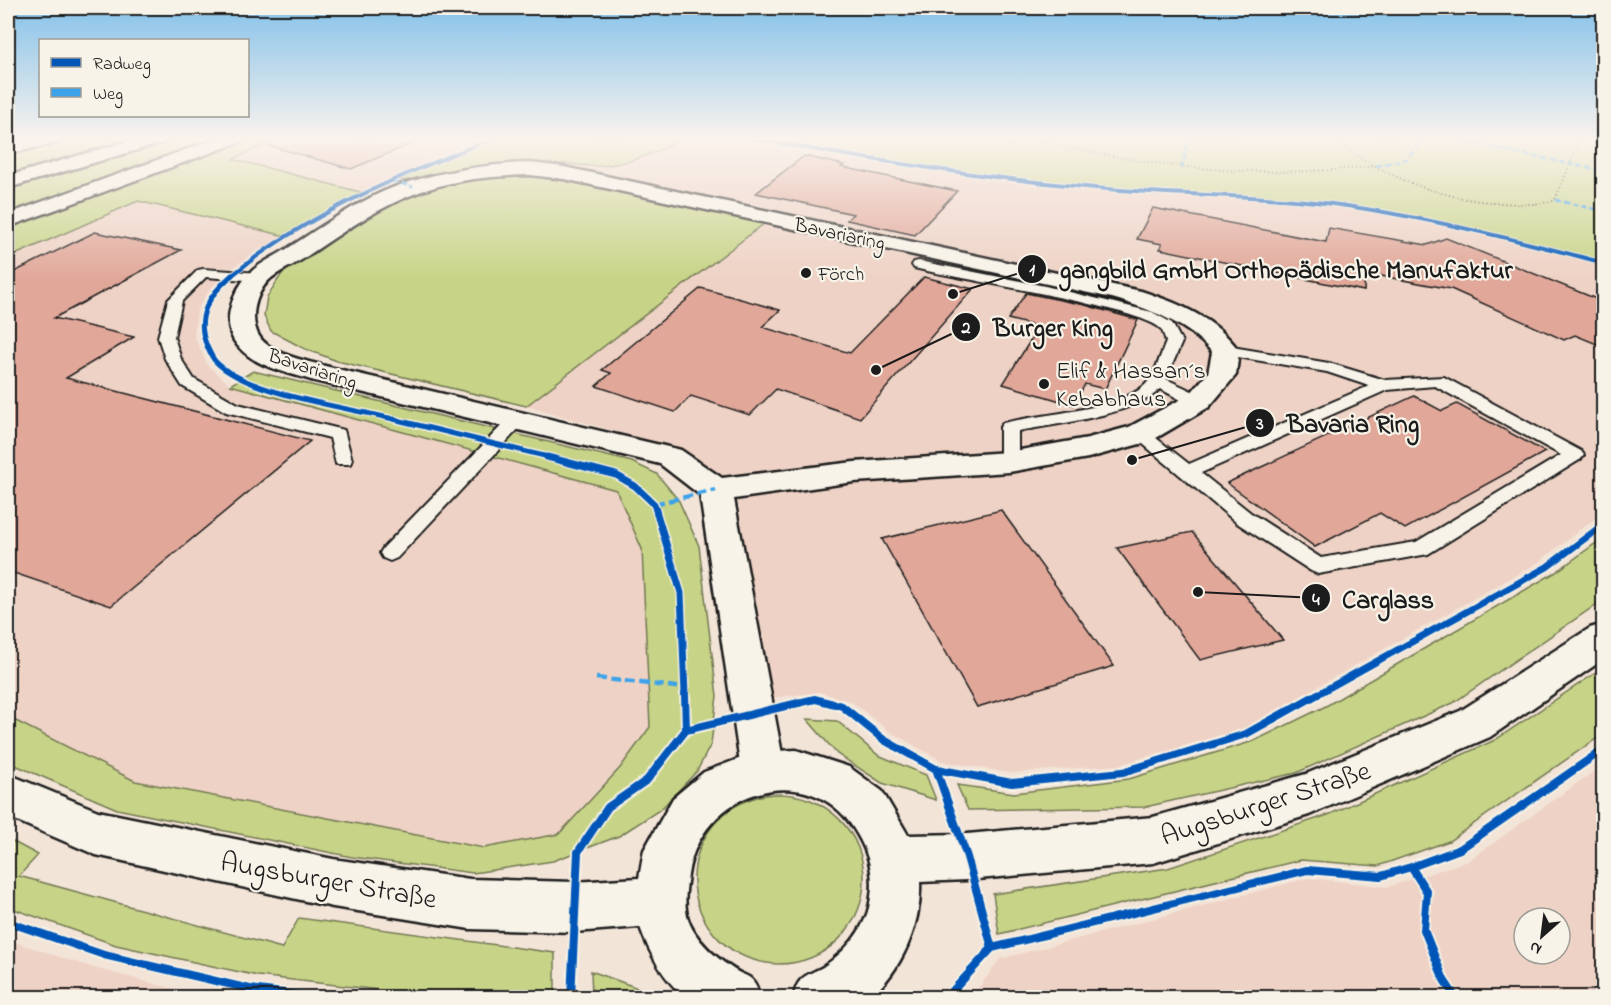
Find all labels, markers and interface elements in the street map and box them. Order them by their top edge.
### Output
legend [39,39,249,117]
text: Radweg [93,52,151,79]
text: Weg [93,82,123,109]
street label: Bavariaring [790,211,888,260]
callout: gangbild GmbH Orthopädische Manufaktur [1017,247,1524,291]
text: gangbild GmbH Orthopädische Manufaktur [1058,253,1513,292]
text: 1 [1029,258,1035,284]
place label: Förch [817,261,864,290]
marker: Förch [799,266,813,280]
callout: Burger King [951,305,1125,349]
text: Burger King [992,311,1113,350]
text: 2 [961,316,971,342]
street label: Bavariaring [263,342,360,399]
place label: Elif & Hassan´s Kebabhaus [1056,355,1206,418]
marker: Elif & Hassan´s Kebabhaus [1037,377,1051,391]
callout: Bavaria Ring [1245,401,1432,445]
text: Bavaria Ring [1286,407,1420,446]
text: 3 [1255,412,1264,438]
callout: Carglass [1301,576,1446,620]
text: Carglass [1342,583,1434,622]
text: 4 [1312,588,1320,614]
street label: Augsburger Straße [1156,752,1377,859]
street label: Augsburger Straße [217,843,440,922]
north arrow [1512,906,1572,966]
text: N [1525,934,1546,961]

